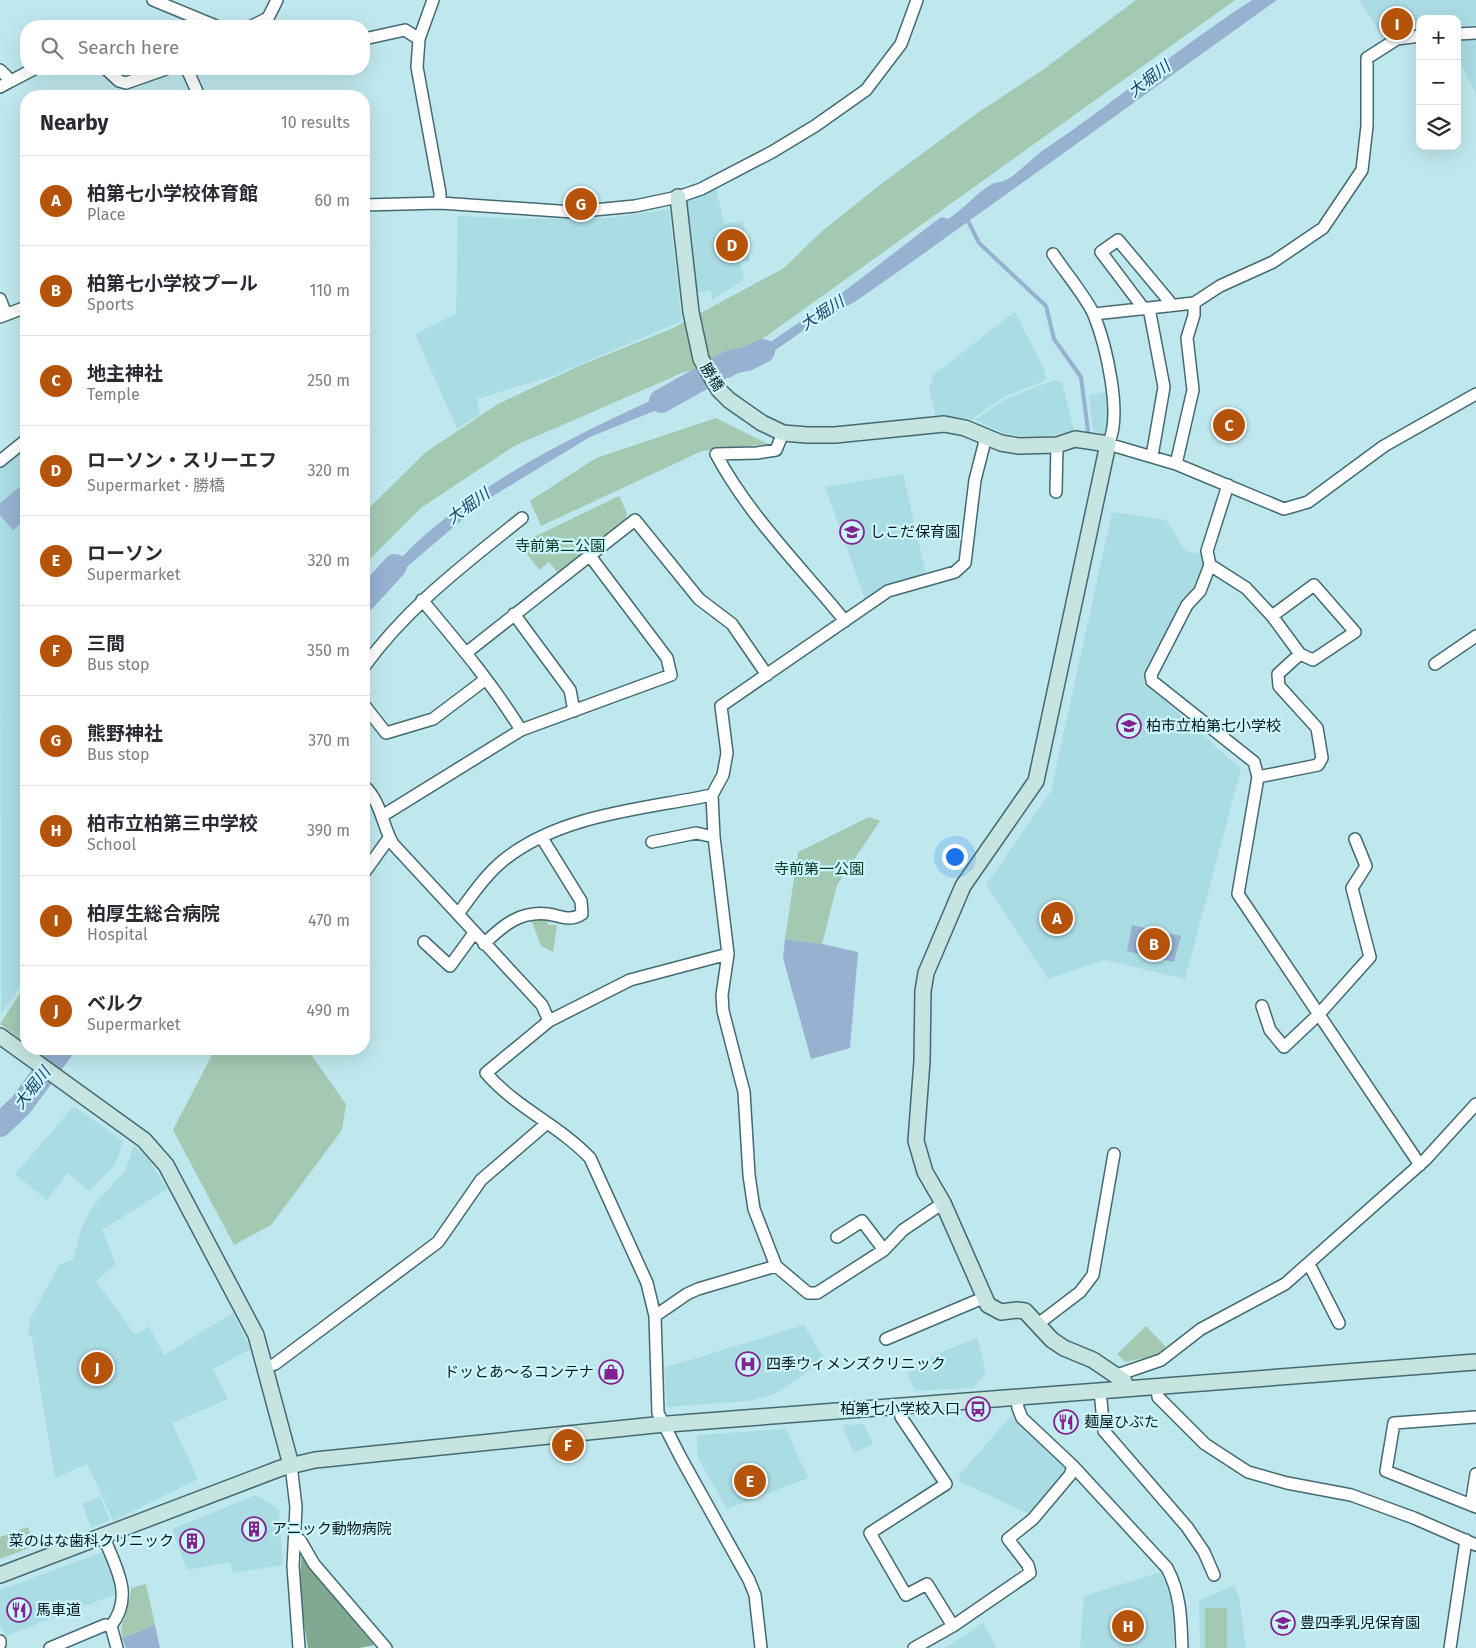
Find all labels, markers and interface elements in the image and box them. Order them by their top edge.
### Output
pin: I [1381,5,1413,43]
map controls [1416,15,1461,150]
button: + [1416,15,1461,60]
search box [20,20,370,75]
icon: search [38,34,66,62]
text: Search here [78,36,179,59]
water label: 大堀川 [1124,56,1175,101]
button: − [1416,60,1461,105]
button: layers [1416,105,1461,150]
text: Nearby [40,110,108,136]
text: 10 results [281,113,350,132]
text: 柏第七小学校体育館 [87,182,258,205]
pin: G [565,185,597,223]
text: A [51,191,61,210]
text: 60 m [315,191,350,210]
text: Place [87,205,126,224]
pin: D [716,226,748,264]
text: 柏第七小学校プール [87,272,258,295]
text: B [51,281,61,300]
text: 110 m [309,281,350,300]
water label: 大堀川 [797,291,849,334]
text: Sports [87,295,134,314]
street label: 勝橋 [696,360,728,394]
text: 地主神社 [87,362,163,385]
text: C [51,371,61,390]
text: 250 m [307,371,350,390]
text: Temple [87,385,140,404]
pin: C [1213,406,1245,444]
text: ローソン・スリーエフ [87,449,277,472]
text: D [51,461,61,480]
text: 320 m [307,461,350,480]
text: Supermarket · 勝橋 [87,476,225,495]
water label: 大堀川 [443,483,495,528]
school or university icon: しこだ保育園 [839,519,865,545]
place label: しこだ保育園 [870,523,960,541]
park label: 寺前第二公園 [515,537,605,555]
text: ローソン [87,542,163,565]
text: E [52,551,60,570]
text: 320 m [307,551,350,570]
text: Supermarket [87,565,181,584]
text: 三間 [87,632,125,655]
text: F [52,641,60,660]
text: 350 m [307,641,350,660]
text: Bus stop [87,655,150,674]
school or university icon: 柏市立柏第七小学校 [1116,713,1142,739]
place label: 柏市立柏第七小学校 [1146,717,1281,735]
text: 熊野神社 [87,722,163,745]
text: G [51,731,61,750]
text: 370 m [308,731,350,750]
text: Bus stop [87,745,150,764]
text: 柏市立柏第三中学校 [87,812,258,835]
text: H [51,821,61,840]
text: 390 m [307,821,350,840]
text: School [87,835,136,854]
your location [942,844,968,870]
park label: 寺前第一公園 [774,860,864,878]
pin: A [1041,899,1073,937]
text: 柏厚生総合病院 [87,902,220,925]
text: I [54,911,58,930]
text: 470 m [308,911,350,930]
text: Hospital [87,925,148,944]
pin: B [1138,925,1170,963]
text: ベルク [87,992,144,1015]
text: J [53,1001,59,1020]
text: 490 m [307,1001,350,1020]
text: Supermarket [87,1015,181,1034]
water label: 大堀川 [10,1062,55,1113]
pin: J [81,1349,113,1387]
hospital icon: 四季ウィメンズクリニック [735,1351,761,1377]
place label: 四季ウィメンズクリニック [766,1355,946,1373]
shop icon: ドッとあ〜るコンテナ [598,1359,624,1385]
place label: ドッとあ〜るコンテナ [444,1363,594,1381]
bus stop icon: 柏第七小学校入口 [965,1396,991,1422]
place label: 柏第七小学校入口 [840,1400,960,1418]
restaurant icon: 麺屋ひぶた [1053,1409,1079,1435]
place label: 麺屋ひぶた [1084,1413,1159,1431]
pin: F [552,1426,584,1464]
pin: E [734,1462,766,1500]
building icon: アニック動物病院 [241,1516,267,1542]
place label: アニック動物病院 [272,1520,392,1538]
building icon: 菜のはな歯科クリニック [179,1528,205,1554]
place label: 菜のはな歯科クリニック [9,1532,174,1550]
restaurant icon: 馬車道 [6,1597,32,1623]
place label: 馬車道 [36,1601,81,1619]
pin: H [1112,1607,1144,1645]
school or university icon: 豊四季乳児保育園 [1270,1610,1296,1636]
place label: 豊四季乳児保育園 [1300,1614,1420,1632]

